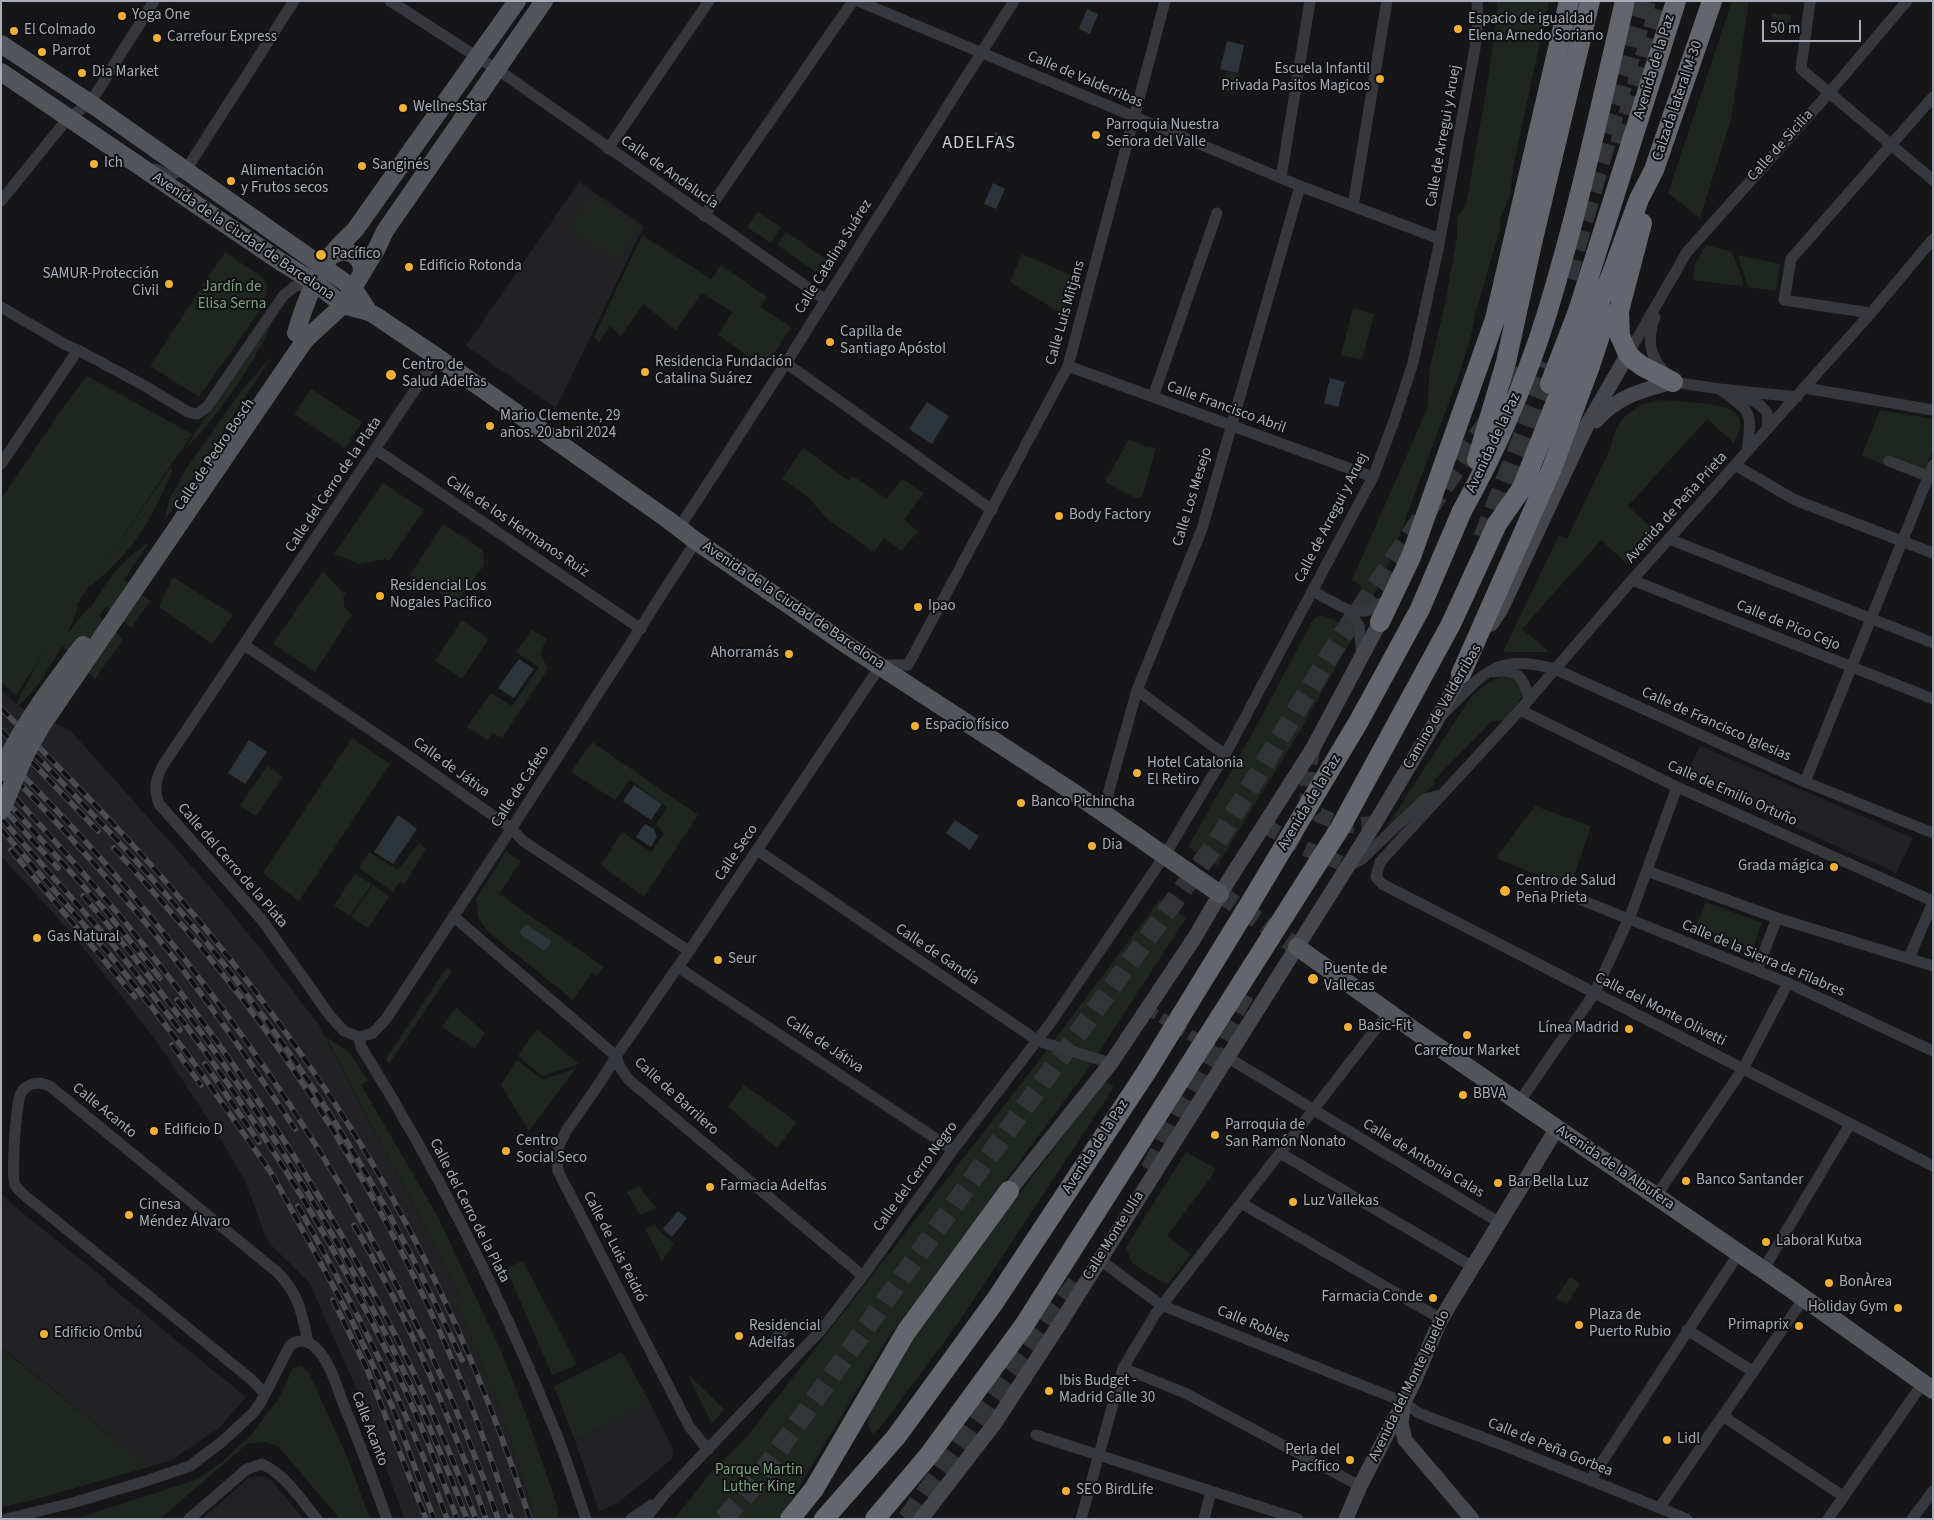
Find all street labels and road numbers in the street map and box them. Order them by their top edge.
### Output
street label: Avenida de la Paz [1631,13,1679,121]
street label: Calzada lateral M-30 [1649,39,1707,163]
street label: Calle de Valderribas [1025,48,1145,112]
street label: Calle de Arregui y Aruej [1423,64,1465,208]
street label: Calle de Sicilia [1744,106,1818,186]
street label: Calle de Andalucía [617,133,721,213]
street label: Avenida de la Ciudad de Barcelona [148,169,338,305]
street label: Calle Catalina Suárez [792,197,876,317]
street label: Calle Luis Mitjans [1042,259,1090,367]
street label: Calle Francisco Abril [1164,378,1288,438]
street label: Avenida de la Paz [1463,390,1525,496]
street label: Calle de Pedro Bosch [171,396,259,514]
street label: Calle del Cerro de la Plata [282,414,386,556]
street label: Calle Los Mesejo [1169,445,1217,549]
street label: Avenida de Peña Prieta [1622,449,1732,567]
street label: Calle de Arregui y Aruej [1291,450,1373,586]
street label: Calle de los Hermanos Ruiz [442,472,592,582]
street label: Avenida de la Ciudad de Barcelona [698,538,888,674]
street label: Calle de Pico Cejo [1733,597,1843,655]
street label: Camino de Valderribas [1400,641,1486,773]
street label: Calle de Francisco Iglesias [1638,684,1794,766]
street label: Calle de Játiva [409,734,493,802]
street label: Calle de Cafeto [488,743,554,831]
street label: Avenida de la Paz [1274,752,1346,854]
street label: Calle de Emilio Ortuño [1664,757,1800,831]
street label: Calle del Cerro de la Plata [173,800,291,932]
street label: Calle Seco [712,821,762,885]
street label: Calle de la Sierra de Filabres [1679,916,1847,1002]
street label: Calle de Gandía [892,920,982,990]
street label: Calle del Monte Olivetti [1591,969,1729,1051]
street label: Calle de Játiva [781,1012,867,1078]
street label: Calle de Barrilero [630,1054,722,1140]
street label: Calle Acanto [68,1080,140,1142]
street label: Avenida de la Paz [1059,1097,1133,1197]
street label: Calle de Antonia Calas [1359,1116,1487,1202]
street label: Calle del Cerro Negro [870,1118,962,1236]
street label: Avenida de la Albufera [1552,1122,1678,1214]
street label: Calle del Cerro de la Plata [425,1136,513,1286]
street label: Calle Monte Ulía [1079,1188,1149,1284]
street label: Calle de Luis Peidró [578,1189,650,1305]
street label: Calle Robles [1214,1302,1292,1348]
street label: Avenida del Monte Igueldo [1366,1308,1454,1464]
street label: Calle Acanto [347,1389,391,1469]
street label: Calle de Peña Gorbea [1485,1415,1615,1481]

